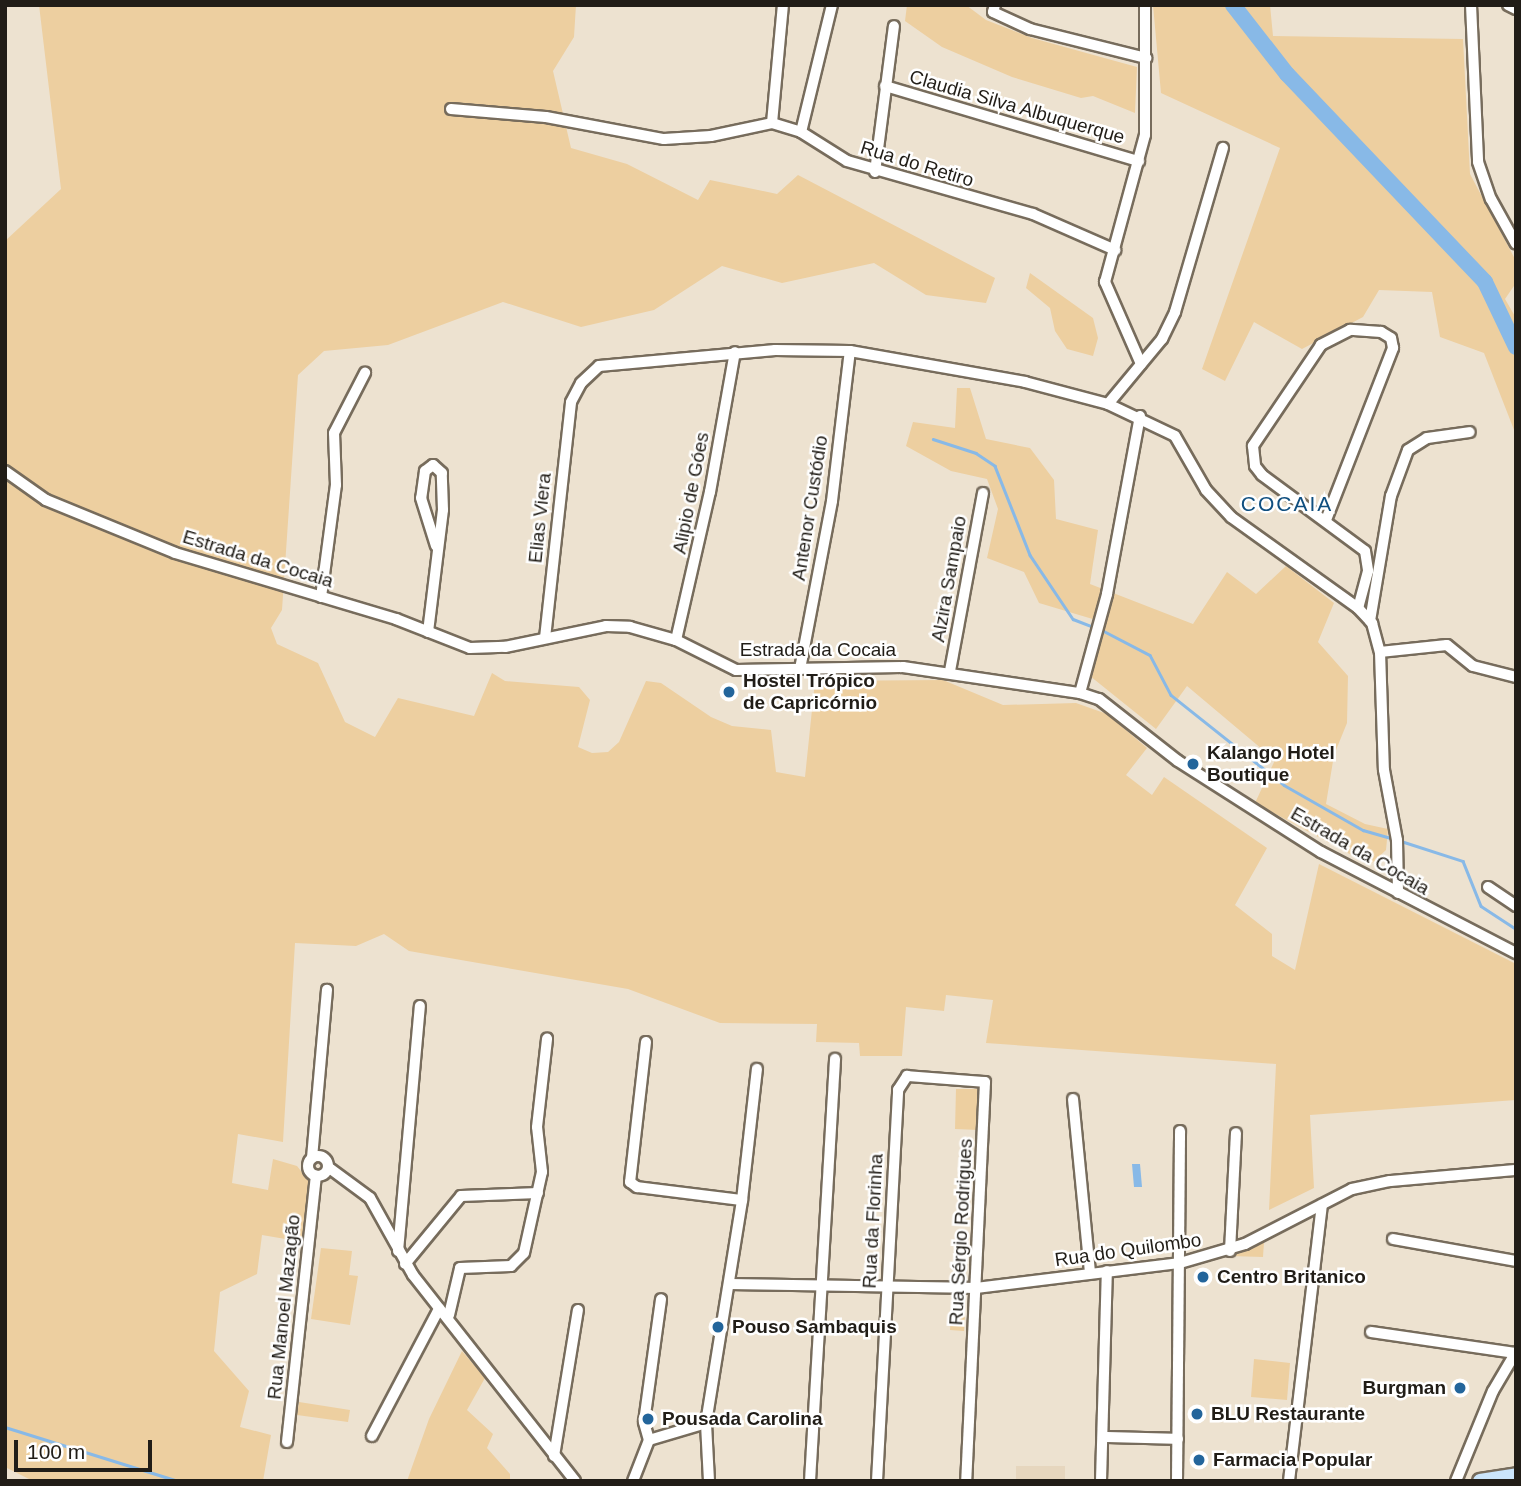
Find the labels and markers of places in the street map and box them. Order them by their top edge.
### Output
place label: Hostel Trópico de Capricórnio [743,670,877,714]
marker: Hostel Trópico de Capricórnio [721,684,737,700]
place label: Kalango Hotel Boutique [1207,742,1335,786]
marker: Kalango Hotel Boutique [1185,756,1201,772]
place label: Centro Britanico [1217,1266,1366,1288]
marker: Centro Britanico [1195,1269,1211,1285]
place label: Pouso Sambaquis [732,1316,897,1338]
marker: Pouso Sambaquis [710,1319,726,1335]
place label: Burgman [1363,1377,1446,1399]
marker: Burgman [1452,1380,1468,1396]
place label: BLU Restaurante [1211,1403,1365,1425]
marker: BLU Restaurante [1189,1406,1205,1422]
place label: Pousada Carolina [662,1408,822,1430]
marker: Pousada Carolina [640,1411,656,1427]
place label: Farmacia Popular [1213,1449,1372,1471]
marker: Farmacia Popular [1191,1452,1207,1468]

